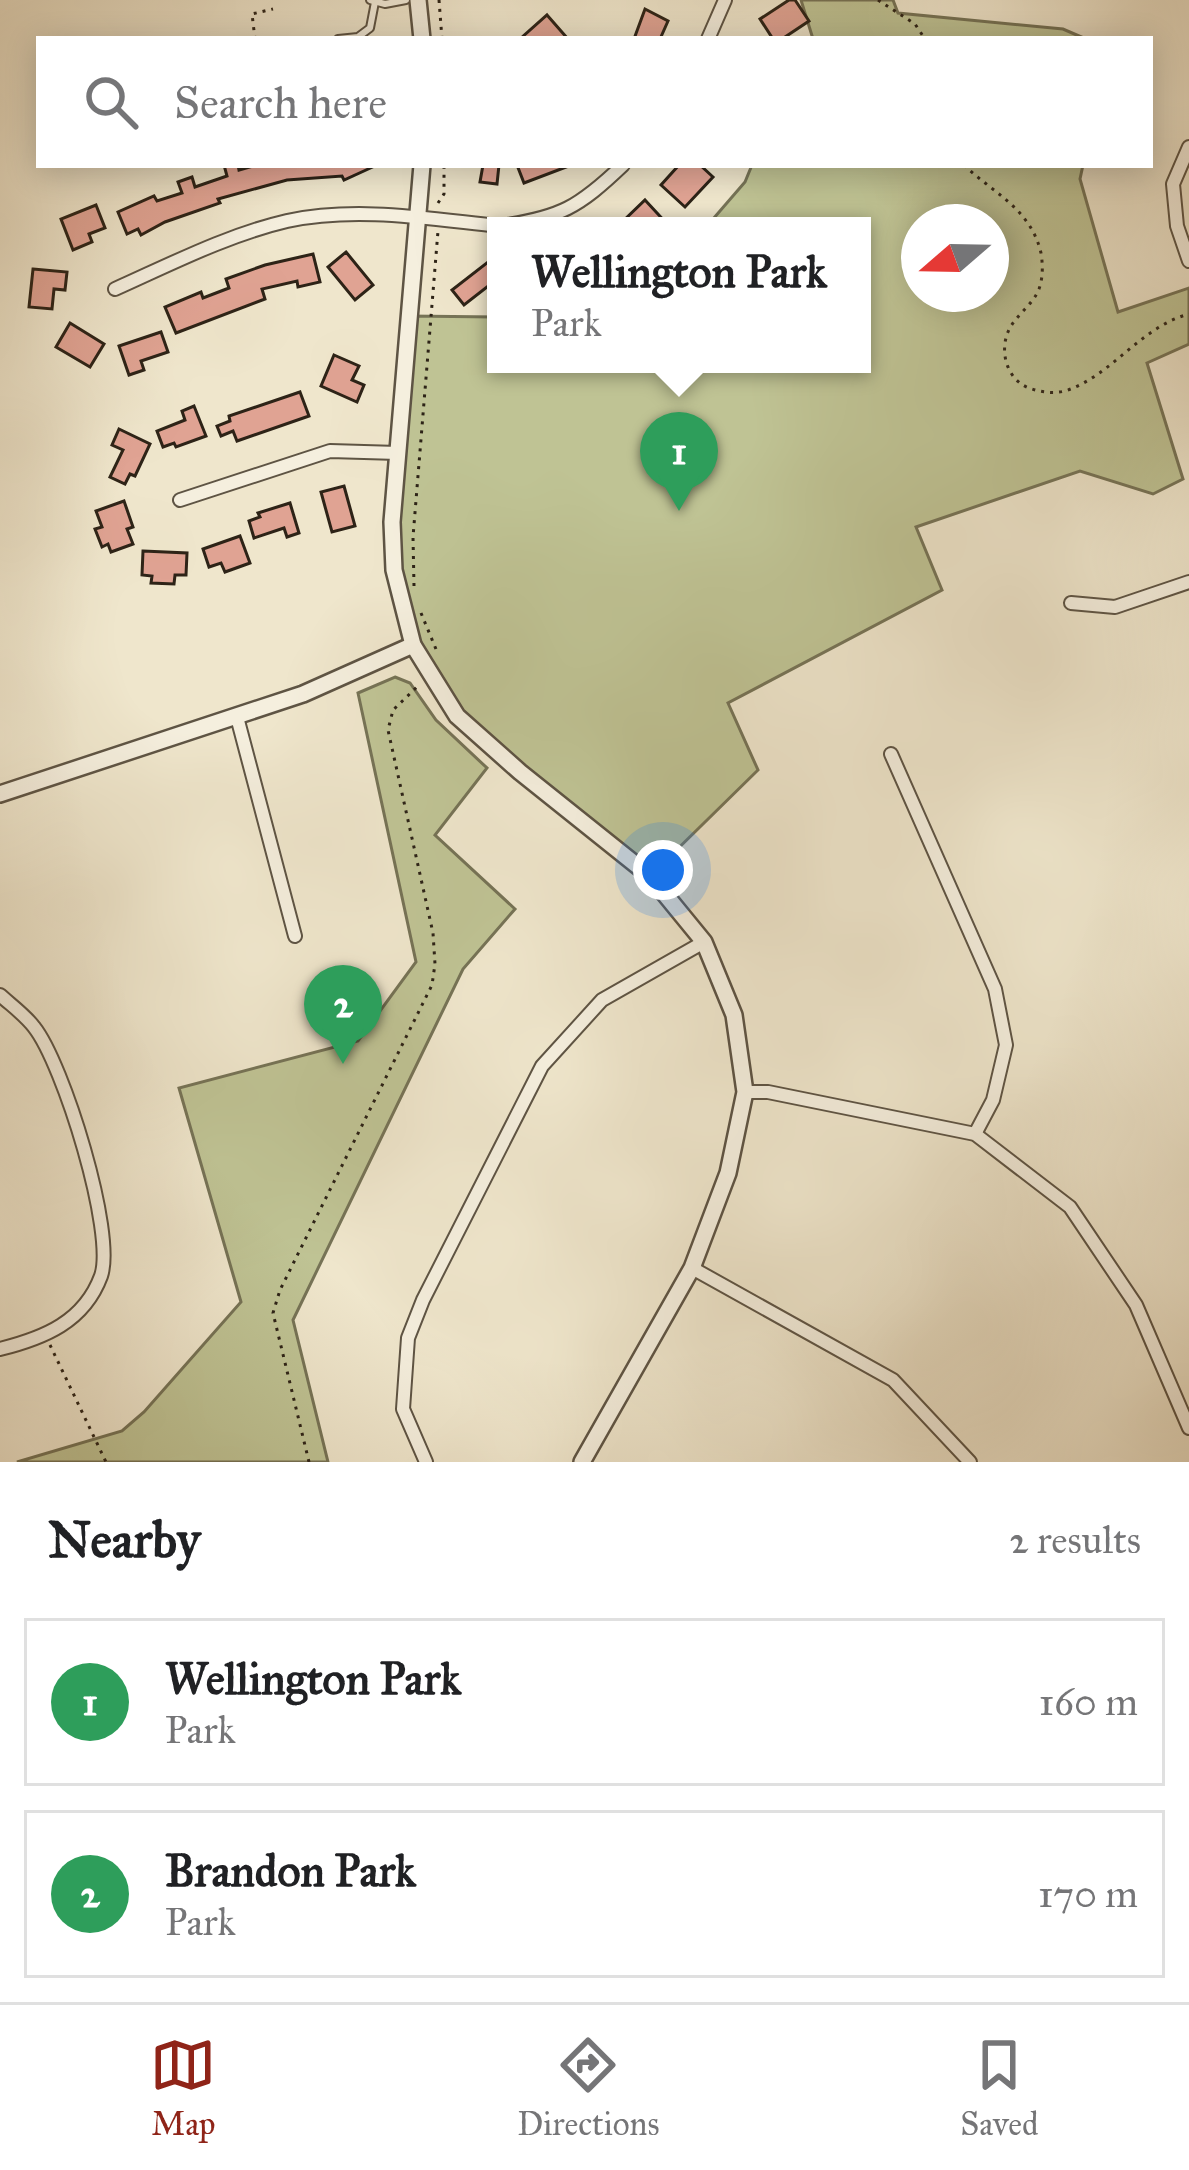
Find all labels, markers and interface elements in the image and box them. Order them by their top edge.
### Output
search box [36,36,1153,168]
icon: search [78,69,144,135]
text: Search here [174,75,387,130]
north arrow [901,204,1009,312]
popup [487,217,871,373]
text: Wellington Park [531,244,827,299]
text: Park [531,299,602,347]
pin: 1 [640,412,718,511]
your location [633,840,693,900]
pin: 2 [304,965,382,1064]
text: Nearby [48,1509,200,1571]
text: 2 results [1009,1516,1141,1564]
text: Wellington Park [165,1651,461,1706]
text: 1 [82,1678,98,1726]
text: 160 m [1039,1678,1138,1726]
text: Park [165,1706,236,1754]
text: Brandon Park [165,1843,416,1898]
text: 2 [80,1870,100,1918]
text: 170 m [1038,1870,1138,1918]
text: Park [165,1898,236,1946]
tab: Map [150,2032,216,2144]
tab: Directions [517,2032,659,2144]
tab: Saved [960,2032,1039,2144]

